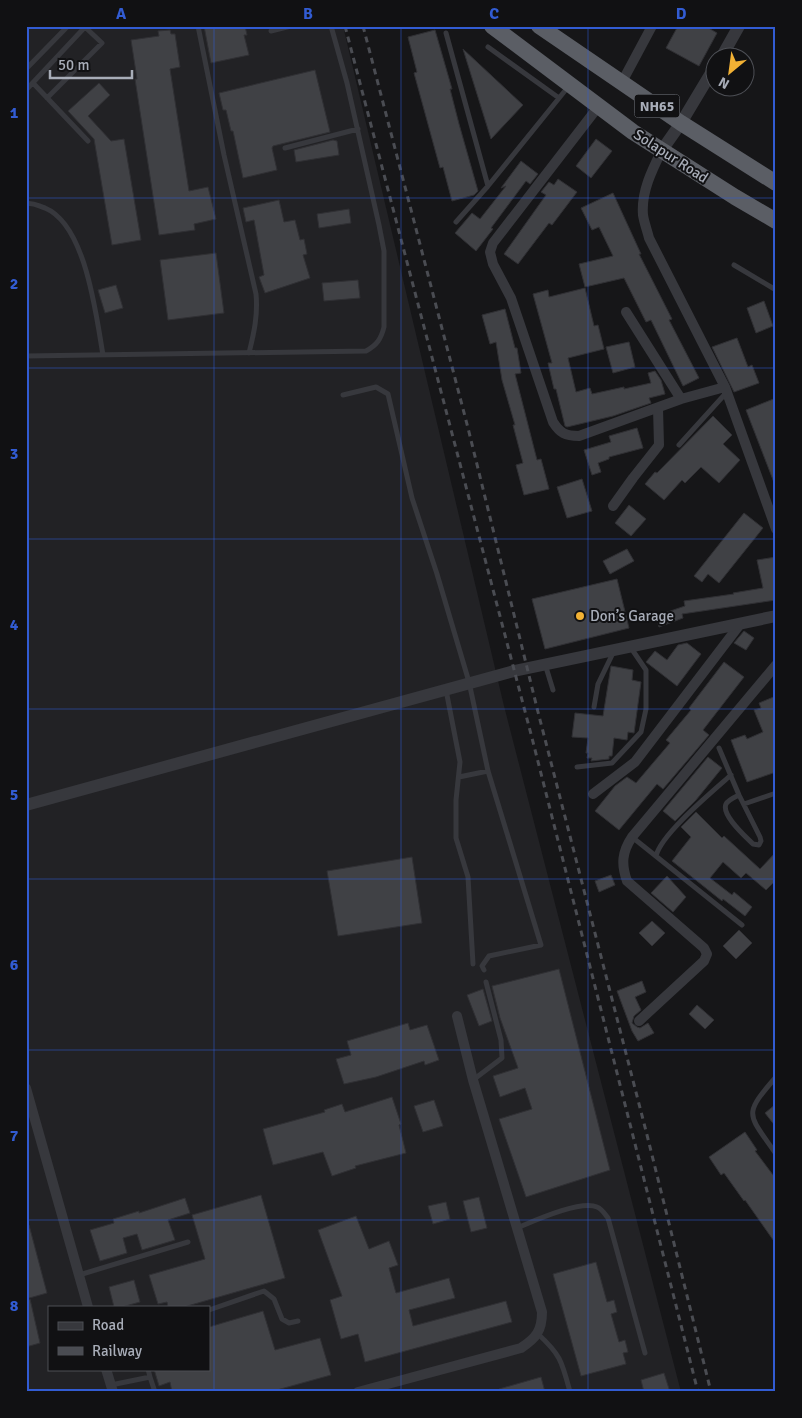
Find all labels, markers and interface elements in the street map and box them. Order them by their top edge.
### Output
text: A [116,4,127,24]
text: B [303,4,313,24]
text: C [489,4,499,24]
text: D [676,4,687,24]
scale bar [50,48,132,80]
north arrow [704,48,754,98]
text: 50 m [58,56,89,74]
text: N [716,73,732,93]
road number: NH65 [634,94,680,118]
text: 1 [10,103,19,123]
street label: Solapur Road [630,125,712,187]
text: 2 [10,274,18,294]
text: 3 [10,444,18,464]
place label: Don’s Garage [590,607,674,625]
marker: Don’s Garage [574,610,586,622]
text: 4 [10,615,19,635]
text: 5 [10,785,18,805]
text: 6 [10,955,19,975]
text: 7 [10,1126,19,1146]
text: 8 [10,1296,19,1316]
legend [48,1306,210,1370]
text: Road [92,1316,124,1334]
text: Railway [92,1342,142,1360]

